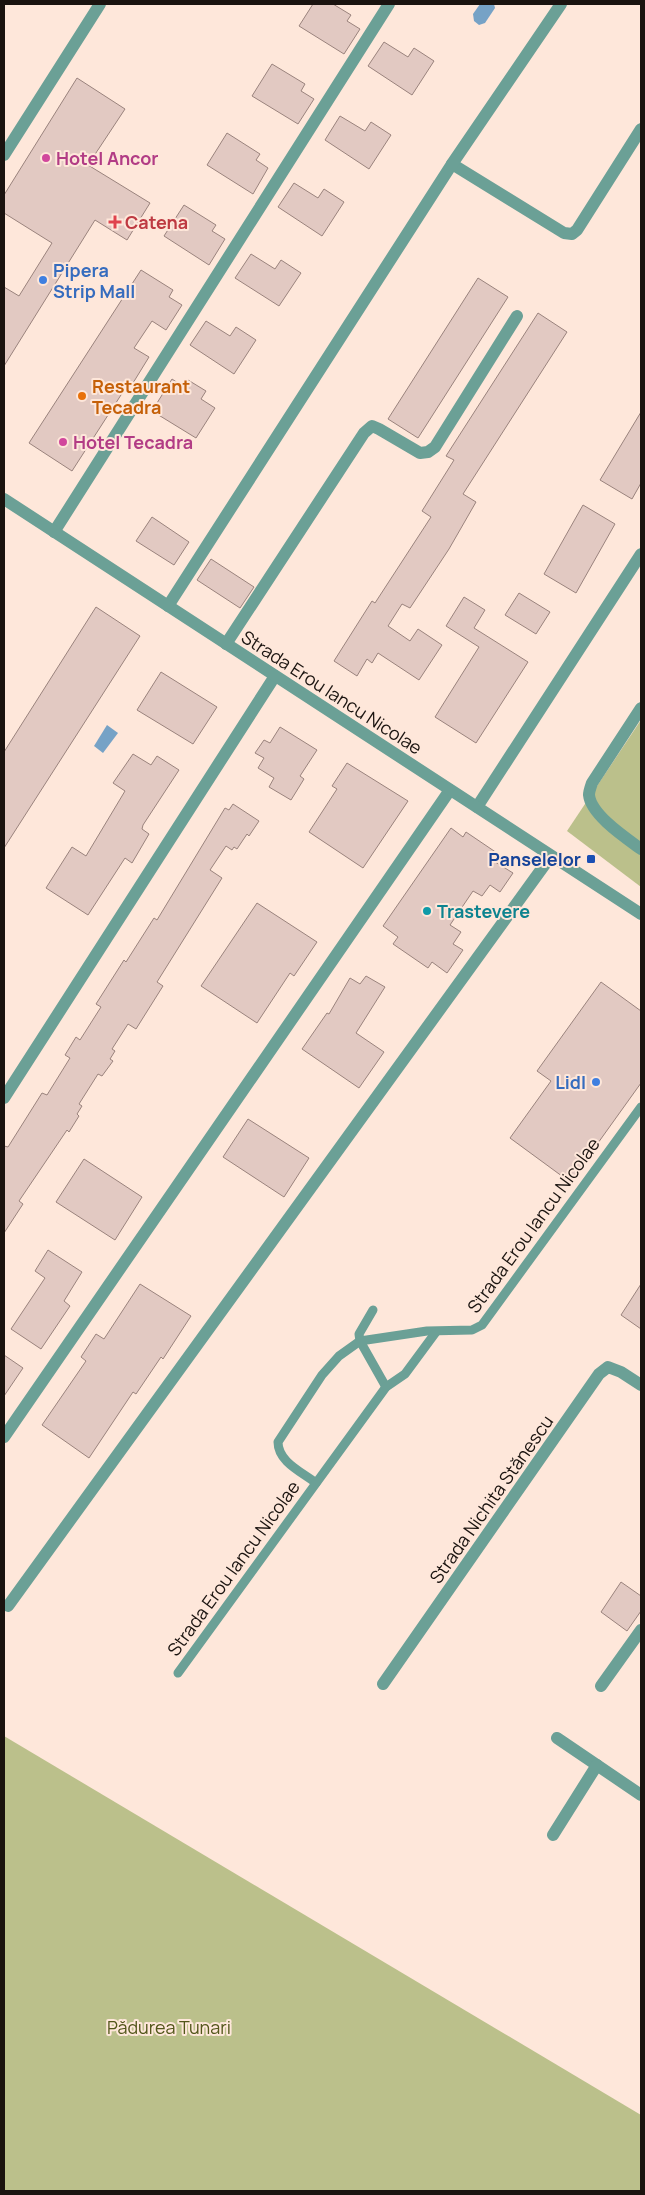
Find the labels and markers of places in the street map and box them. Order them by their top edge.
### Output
place label: Hotel Ancor [56,146,158,170]
marker: Hotel Ancor [40,152,52,164]
place label: Catena [125,210,188,234]
marker: Catena [109,216,121,228]
place label: Pipera Strip Mall [53,258,135,303]
marker: Pipera Strip Mall [37,274,49,286]
place label: Restaurant Tecadra [92,374,190,419]
marker: Restaurant Tecadra [76,390,88,402]
place label: Hotel Tecadra [73,430,193,454]
marker: Hotel Tecadra [57,436,69,448]
place label: Panselelor [488,847,581,871]
marker: Panselelor [585,853,597,865]
place label: Trastevere [437,899,530,923]
marker: Trastevere [421,905,433,917]
place label: Lidl [555,1070,586,1094]
marker: Lidl [590,1076,602,1088]

